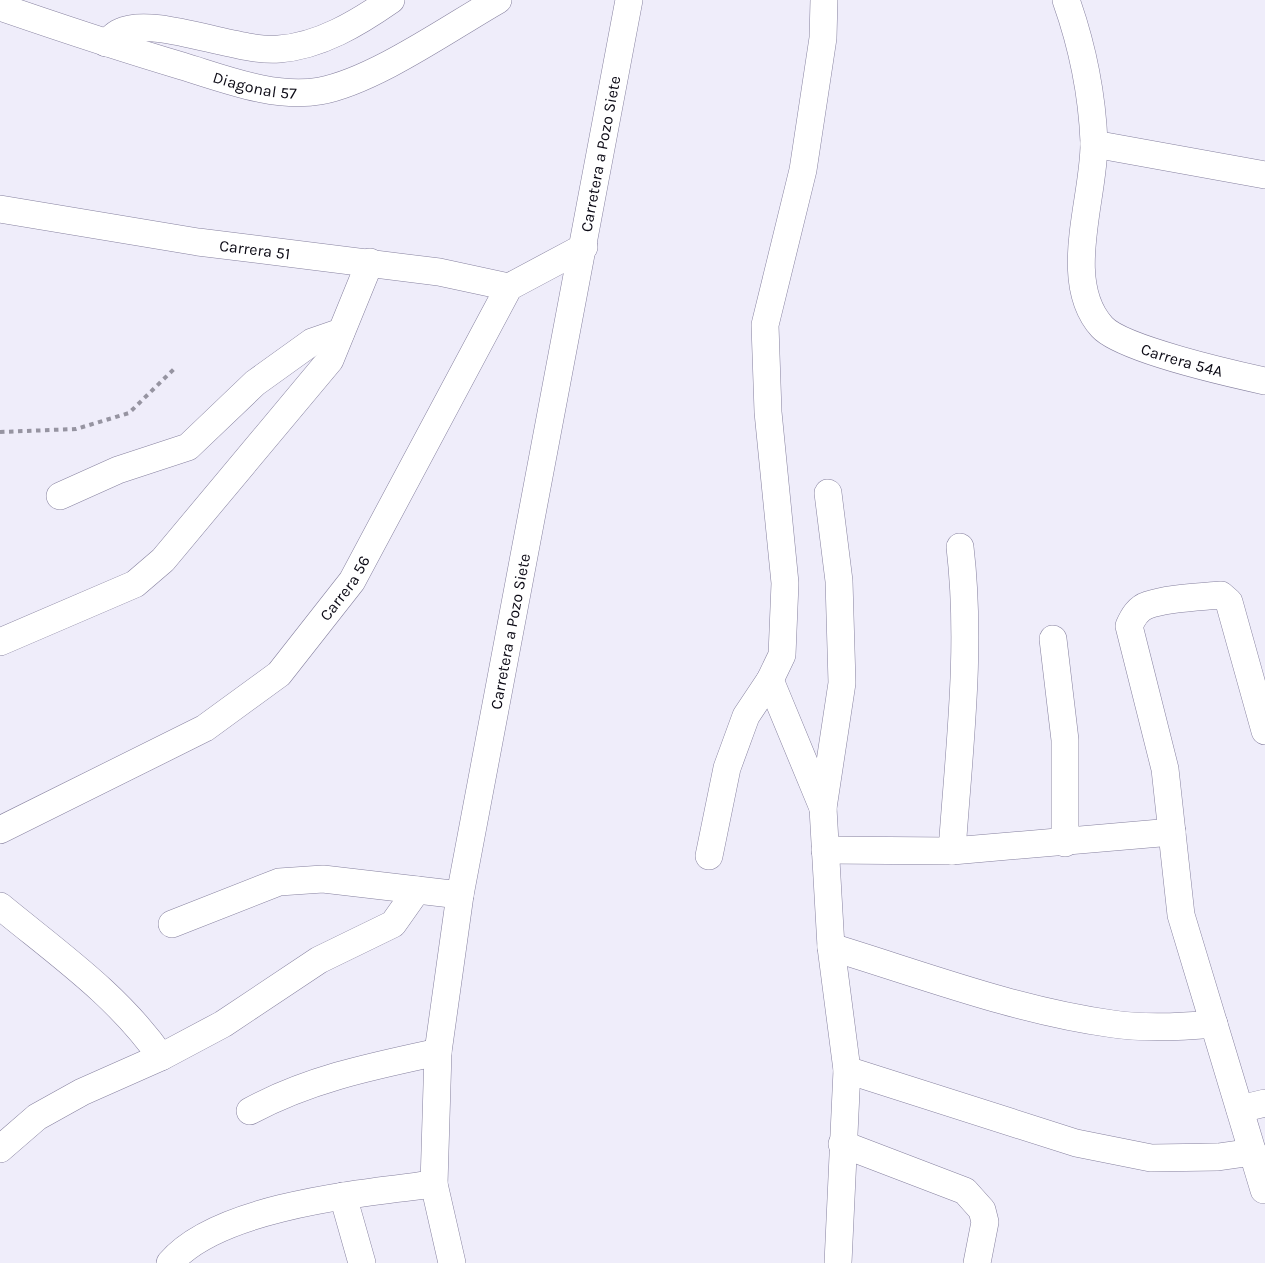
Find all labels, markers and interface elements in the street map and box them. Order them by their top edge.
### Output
street label: Diagonal 57 [211,67,298,102]
street label: Carretera a Pozo Siete [576,74,624,233]
street label: Carrera 51 [218,235,291,263]
street label: Carrera 54A [1139,339,1225,380]
street label: Carrera 56 [315,552,373,624]
street label: Carretera a Pozo Siete [486,552,534,711]

